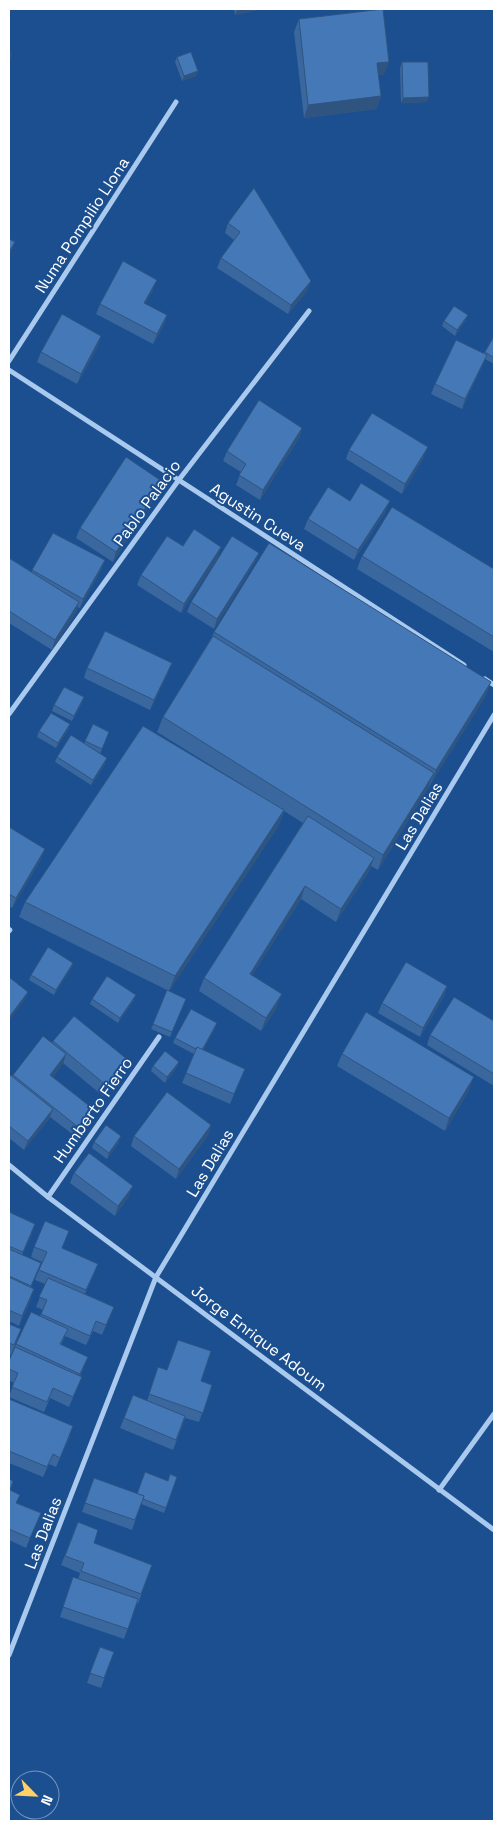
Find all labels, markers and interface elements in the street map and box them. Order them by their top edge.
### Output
street label: Numa Pompilio Llona [30,153,134,297]
street label: Pablo Palacio [109,456,185,550]
street label: Agustin Cueva [206,478,310,556]
street label: Las Dalias [391,778,447,854]
street label: Humberto Fierro [49,1053,137,1167]
street label: Las Dalias [182,1125,238,1201]
street label: Jorge Enrique Adoum [187,1280,331,1396]
street label: Las Dalias [20,1494,66,1572]
north arrow [10,1770,60,1820]
text: N [37,1792,57,1808]

